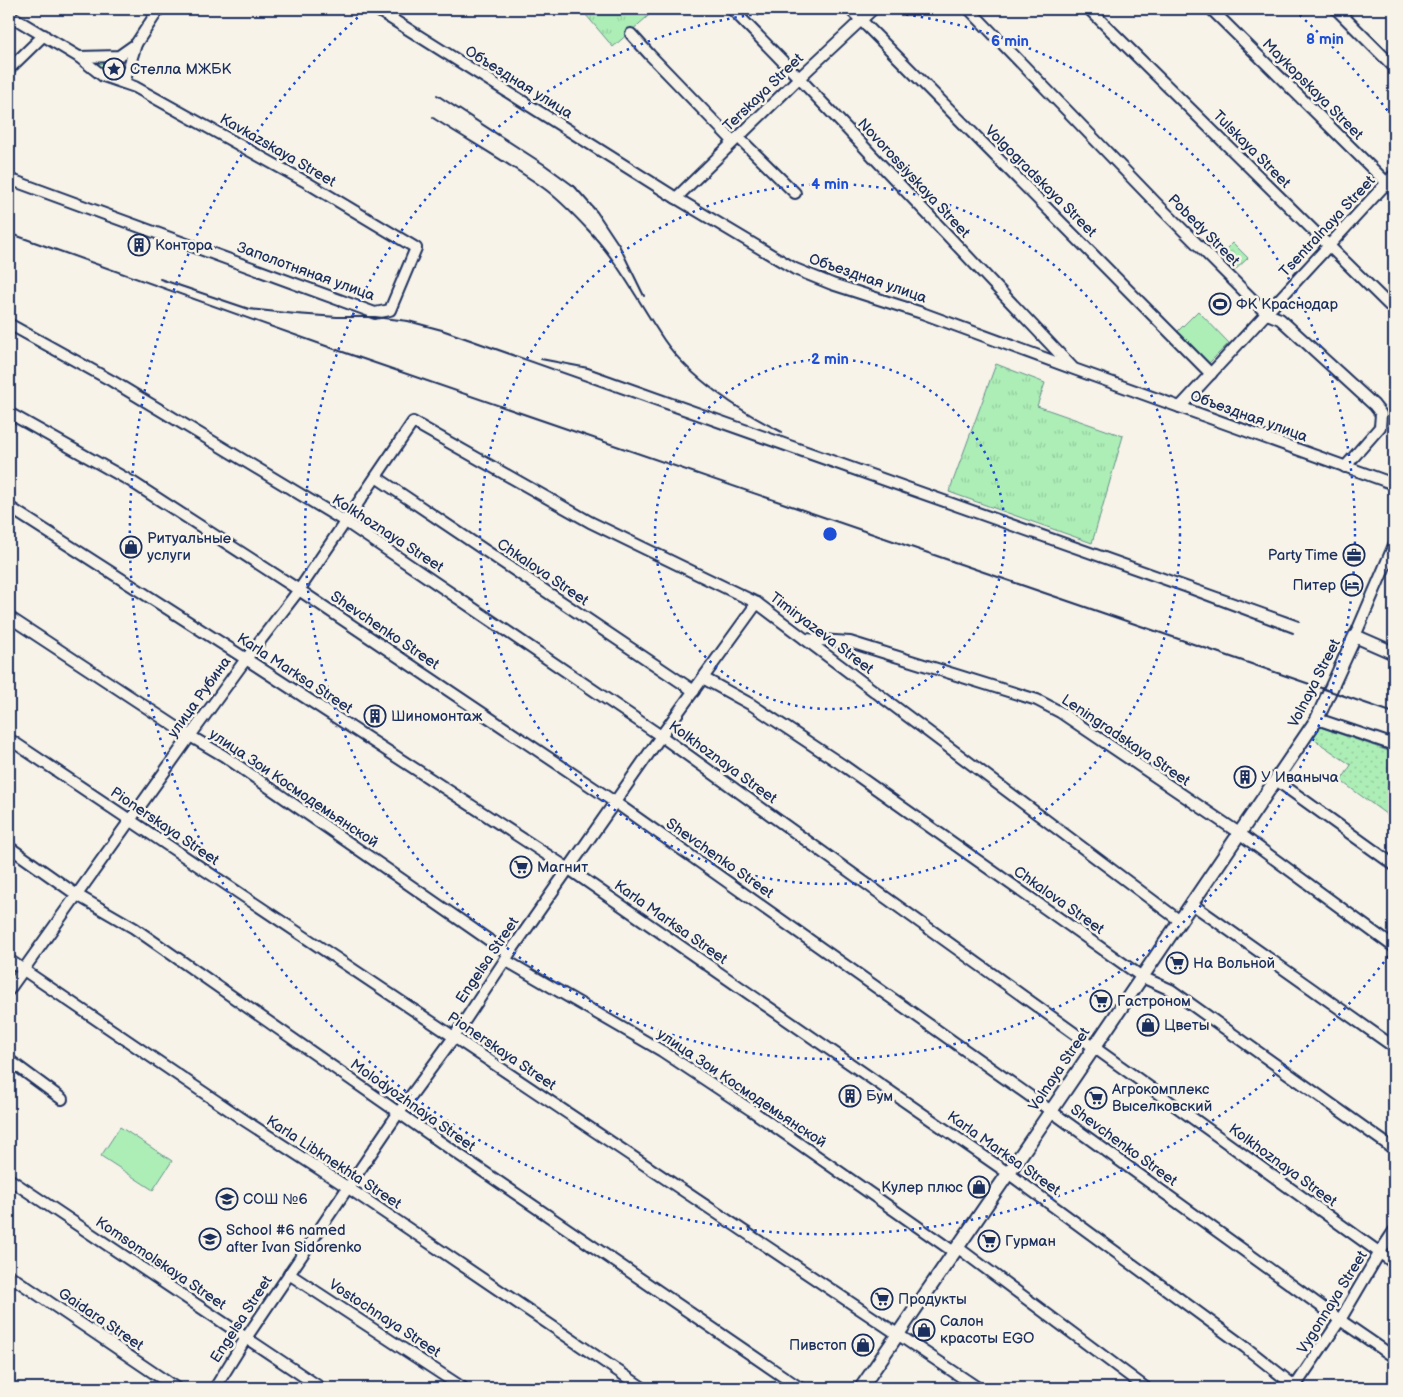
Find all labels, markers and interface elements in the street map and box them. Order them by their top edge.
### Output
text: 8 min [1306,30,1344,49]
text: 6 min [991,32,1029,51]
street label: Maykopskaya Street [1258,35,1367,144]
street label: Объездная улица [461,42,576,123]
street label: Terskaya Street [719,49,808,136]
place icon: Стелла МЖБК [102,57,126,81]
place label: Стелла МЖБК [130,60,232,79]
street label: Tulskaya Street [1209,106,1295,193]
street label: Kavkazskaya Street [216,110,339,192]
street label: Novorossiyskaya Street [853,115,974,242]
street label: Volgogradskaya Street [981,121,1101,242]
street label: Tsentralnaya Street [1275,171,1380,281]
text: 4 min [811,175,849,194]
street label: Pobedy Street [1164,190,1244,271]
building icon: Контора [127,233,151,257]
place label: Контора [155,236,213,255]
street label: Заполотняная улица [234,238,377,305]
street label: Объездная улица [806,249,929,308]
sports icon: ФК Краснодар [1208,292,1232,316]
place label: ФК Краснодар [1236,295,1339,314]
text: 2 min [811,350,849,369]
street label: Объездная улица [1188,386,1310,447]
street label: Kolkhoznaya Street [328,490,447,577]
centre of rings [821,525,839,543]
place label: Ритуальные услуги [147,529,231,565]
shop icon: Ритуальные услуги [119,535,143,559]
street label: Chkalova Street [493,535,593,610]
office icon: Party Time [1342,543,1366,567]
place label: Party Time [1268,546,1338,565]
hotel icon: Питер [1340,573,1364,597]
place label: Питер [1293,576,1337,595]
street label: Shevchenko Street [327,587,443,674]
street label: Timiryazeva Street [766,588,878,679]
street label: Karla Marksa Street [233,629,357,718]
street label: Volnaya Street [1284,635,1345,731]
street label: улица Рубина [164,653,235,742]
street label: Leningradskaya Street [1058,690,1194,791]
building icon: Шиномонтаж [363,704,387,728]
place label: Шиномонтаж [391,707,483,726]
street label: Kolkhoznaya Street [665,717,781,808]
street label: улица Зои Космодемьянской [206,725,382,852]
building icon: У Иваныча [1233,765,1257,789]
place label: У Иваныча [1261,768,1339,787]
street label: Pionerskaya Street [107,783,223,870]
street label: Shevchenko Street [662,814,778,903]
supermarket icon: Магнит [509,855,533,879]
place label: Магнит [537,858,588,877]
street label: Chkalova Street [1010,862,1108,939]
street label: Karla Marksa Street [610,876,731,969]
street label: Engelsa Street [452,913,524,1007]
supermarket icon: На Вольной [1165,951,1189,975]
place label: На Вольной [1193,954,1275,973]
supermarket icon: Гастроном [1089,989,1113,1013]
place label: Гастроном [1117,992,1191,1011]
street label: Pionerskaya Street [444,1008,560,1095]
shop icon: Цветы [1136,1013,1160,1037]
place label: Цветы [1164,1016,1209,1035]
street label: Volnaya Street [1024,1024,1095,1115]
street label: улица Зои Космодемьянской [654,1025,830,1152]
street label: Molodyozhnaya Street [346,1055,479,1156]
place label: Агрокомплекс Выселковский [1111,1080,1212,1116]
building icon: Бум [838,1084,862,1108]
supermarket icon: Агрокомплекс Выселковский [1084,1086,1108,1110]
place label: Бум [866,1087,893,1106]
street label: Shevchenko Street [1067,1100,1181,1191]
street label: Karla Marksa Street [943,1107,1064,1200]
street label: Karla Libknekhta Street [262,1112,405,1214]
street label: Kolkhoznaya Street [1225,1120,1341,1211]
shop icon: Кулер плюс [967,1175,991,1199]
place label: Кулер плюс [881,1178,964,1197]
school or university icon: СОШ №6 [215,1187,239,1211]
place label: СОШ №6 [243,1190,308,1209]
street label: Komsomolskaya Street [92,1213,230,1314]
place label: School #6 named after Ivan Sidorenko [226,1221,362,1257]
school or university icon: School #6 named after Ivan Sidorenko [198,1227,222,1251]
supermarket icon: Гурман [977,1229,1001,1253]
place label: Гурман [1005,1232,1056,1251]
street label: Vygonnaya Street [1293,1247,1372,1357]
street label: Engelsa Street [206,1272,277,1366]
street label: Vostochnaya Street [325,1275,445,1362]
street label: Gaidara Street [54,1284,147,1355]
supermarket icon: Продукты [870,1287,894,1311]
place label: Продукты [898,1290,967,1309]
place label: Салон красоты EGO [940,1312,1034,1348]
shop icon: Салон красоты EGO [912,1318,936,1342]
shop icon: Пивстоп [851,1333,875,1357]
place label: Пивстоп [789,1336,847,1355]

